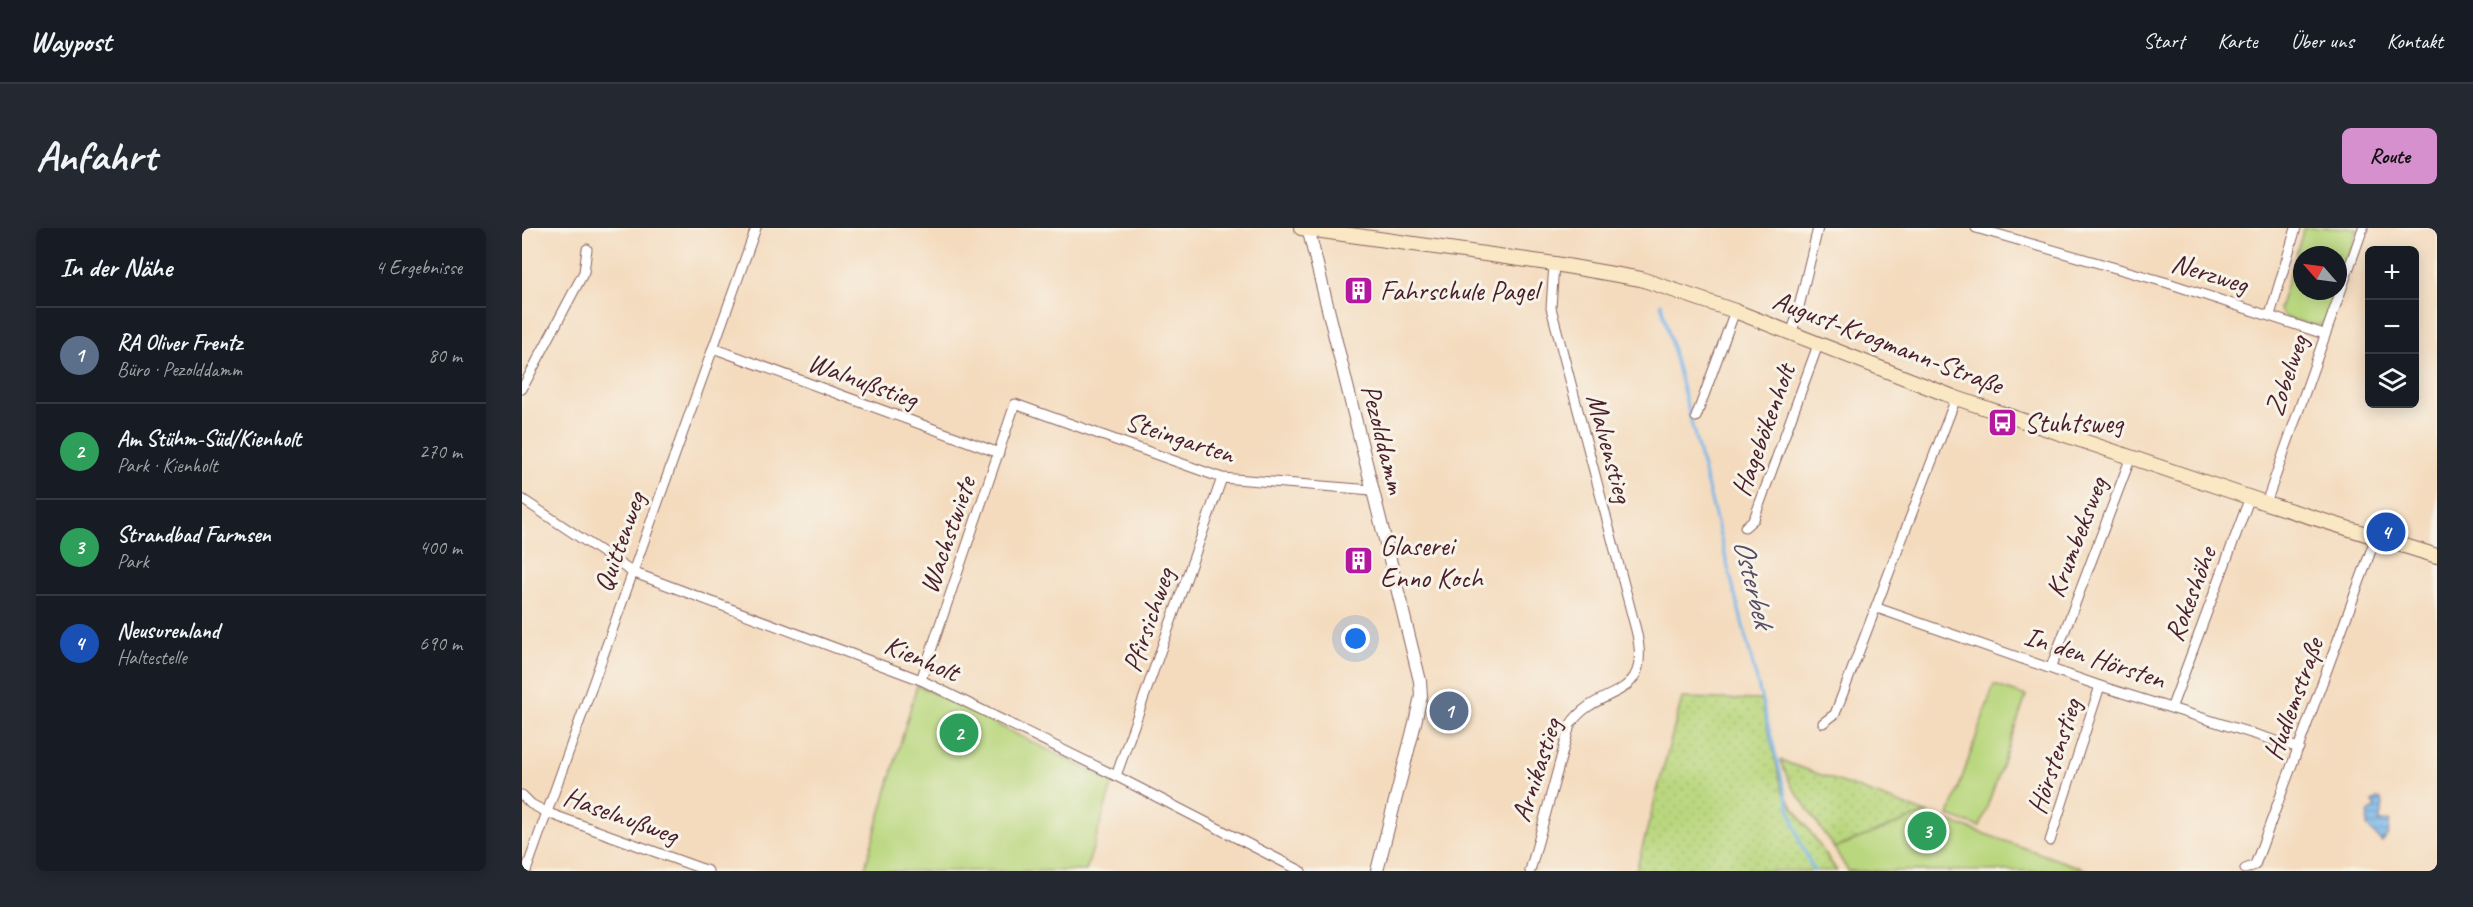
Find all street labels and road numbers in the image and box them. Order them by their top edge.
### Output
street label: Nerzweg [2167,245,2254,302]
street label: August-Krogmann-Straße [1768,282,2010,403]
street label: Zobelweg [2256,329,2316,420]
street label: Walnußstieg [803,344,925,417]
street label: Hagebökenholt [1723,357,1804,501]
street label: Pezolddamm [1354,381,1415,498]
street label: Malvenstieg [1579,390,1642,508]
street label: Steingarten [1121,403,1240,472]
street label: Wachstwiete [911,470,984,598]
street label: Krumbeksweg [2037,471,2115,602]
street label: Quittenweg [585,485,654,597]
street label: Rokeshöhe [2156,540,2225,646]
street label: Pfirsichweg [1114,561,1183,677]
street label: In den Hörsten [2020,618,2171,697]
street label: Kienholt [879,627,967,690]
street label: Hudlemstraße [2255,631,2332,765]
street label: Hörstenstieg [2019,693,2089,818]
street label: Arnikastieg [1503,712,1570,826]
street label: Haselnußweg [559,778,685,852]

